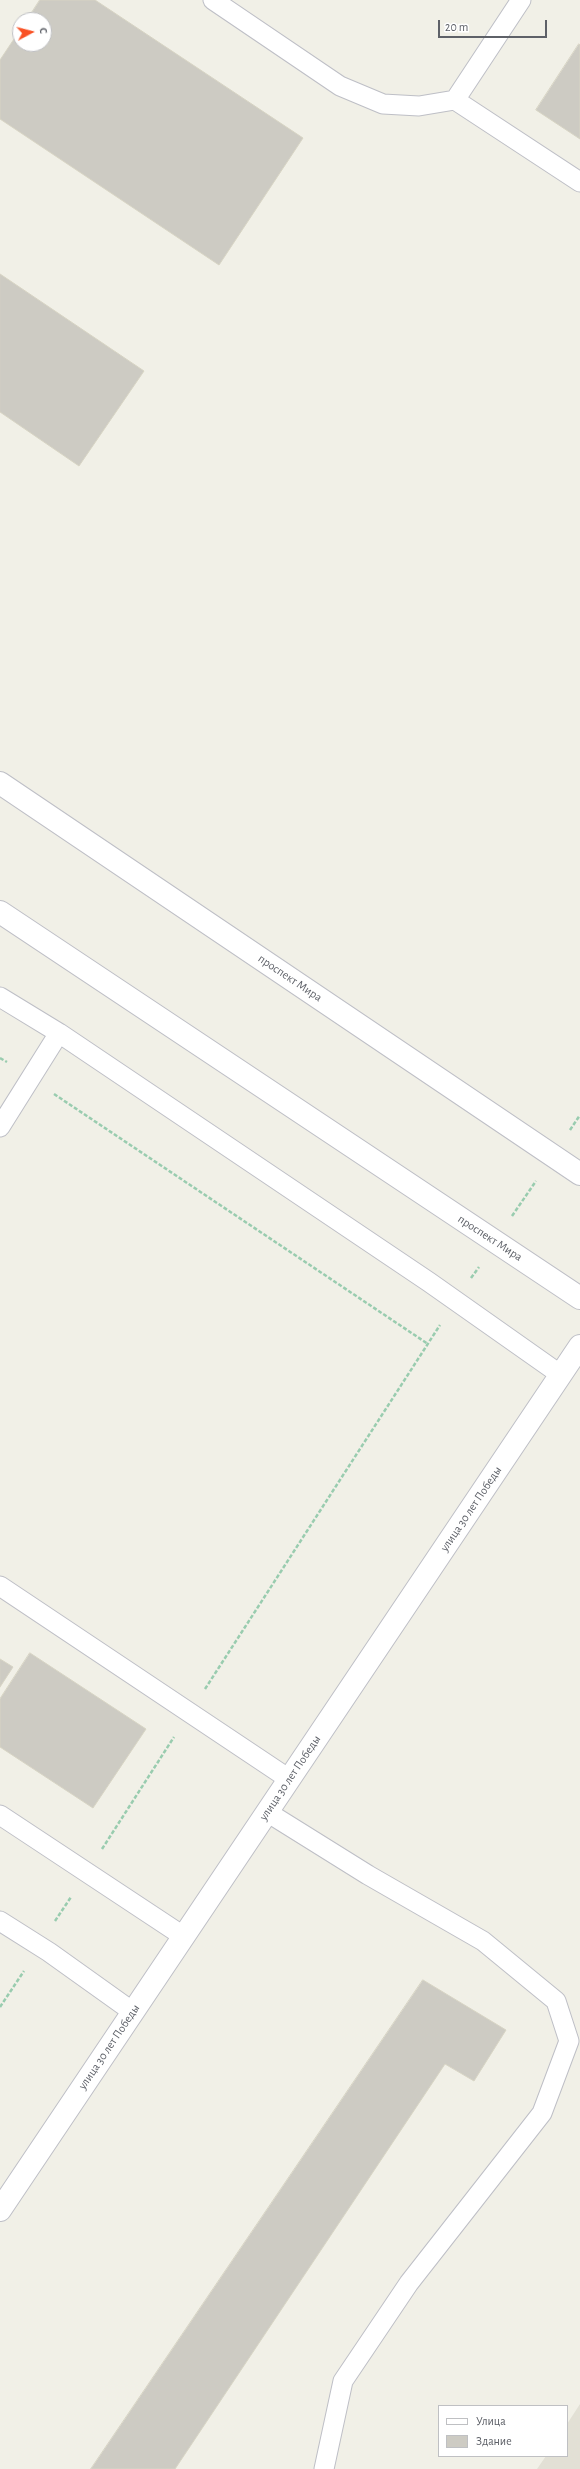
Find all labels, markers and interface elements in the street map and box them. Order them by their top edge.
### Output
north arrow [12,12,52,52]
scale bar [440,12,549,38]
text: 20 m [445,21,468,33]
text: С [38,27,49,34]
street label: проспект Мира [255,951,325,1005]
street label: проспект Мира [455,1212,525,1264]
street label: улица 30 лет Победы [437,1464,505,1554]
street label: улица 30 лет Победы [256,1733,324,1823]
street label: улица 30 лет Победы [75,2002,143,2092]
legend [438,2405,568,2457]
text: Улица [476,2415,506,2427]
text: Здание [476,2435,512,2447]

